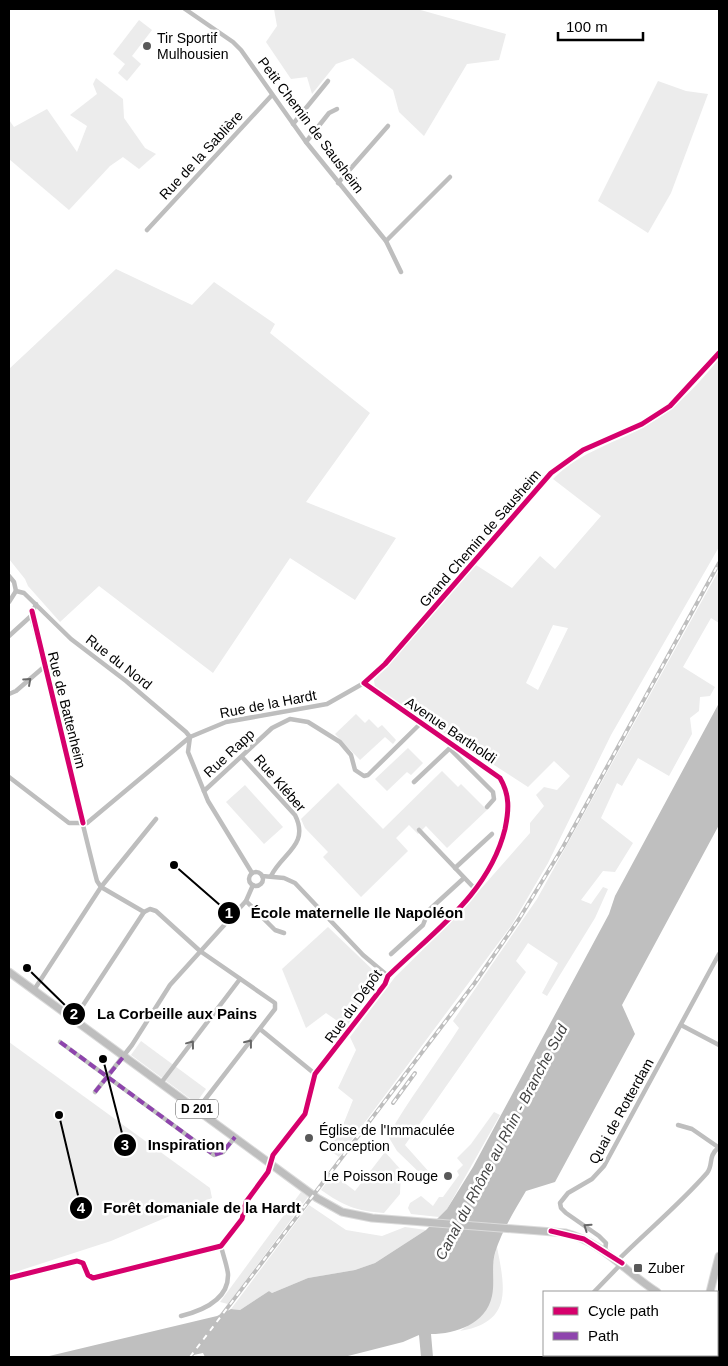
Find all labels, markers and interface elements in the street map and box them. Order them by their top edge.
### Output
scale bar [558,10,643,42]
text: 100 m [566,18,608,35]
place label: Tir Sportif Mulhousien [157,30,229,62]
marker: Tir Sportif Mulhousien [141,40,153,52]
street label: Petit Chemin de Sausheim [255,54,367,196]
street label: Rue de la Sablière [156,107,246,203]
street label: Grand Chemin de Sausheim [416,466,544,610]
street label: Rue du Nord [83,631,155,693]
street label: Rue de Battenheim [45,650,89,770]
one-way arrow [22,678,31,687]
street label: Rue de la Hardt [218,687,318,721]
street label: Avenue Bartholdi [402,694,500,766]
street label: Rue Rapp [200,726,258,780]
street label: Rue Kléber [251,751,309,815]
callout: École maternelle Ile Napoléon [216,898,474,928]
text: 1 [225,904,233,921]
text: École maternelle Ile Napoléon [251,904,463,921]
street label: Rue du Dépôt [321,966,385,1046]
callout: La Corbeille aux Pains [62,999,267,1029]
text: 2 [70,1005,78,1022]
text: La Corbeille aux Pains [97,1005,257,1022]
water label: Canal du Rhône au Rhin - Branche Sud [431,1021,571,1263]
one-way arrow [243,1040,251,1049]
one-way arrow [185,1041,193,1050]
street label: Quai de Rotterdam [585,1055,657,1167]
road number: D 201 [176,1100,218,1118]
place label: Église de l'Immaculée Conception [319,1122,455,1154]
callout: Inspiration [112,1130,234,1160]
marker: Église de l'Immaculée Conception [303,1132,315,1144]
text: 3 [121,1136,129,1153]
text: Inspiration [148,1136,224,1153]
place label: Le Poisson Rouge [324,1168,438,1184]
marker: Le Poisson Rouge [442,1170,454,1182]
callout: Forêt domaniale de la Hardt [68,1193,311,1223]
text: 4 [77,1199,86,1216]
text: Forêt domaniale de la Hardt [103,1199,301,1216]
one-way arrow [583,1224,593,1233]
place label: Zuber [648,1260,685,1276]
marker: Zuber [632,1262,644,1274]
legend [543,1291,718,1356]
text: Cycle path [588,1302,659,1319]
text: Path [588,1327,619,1344]

